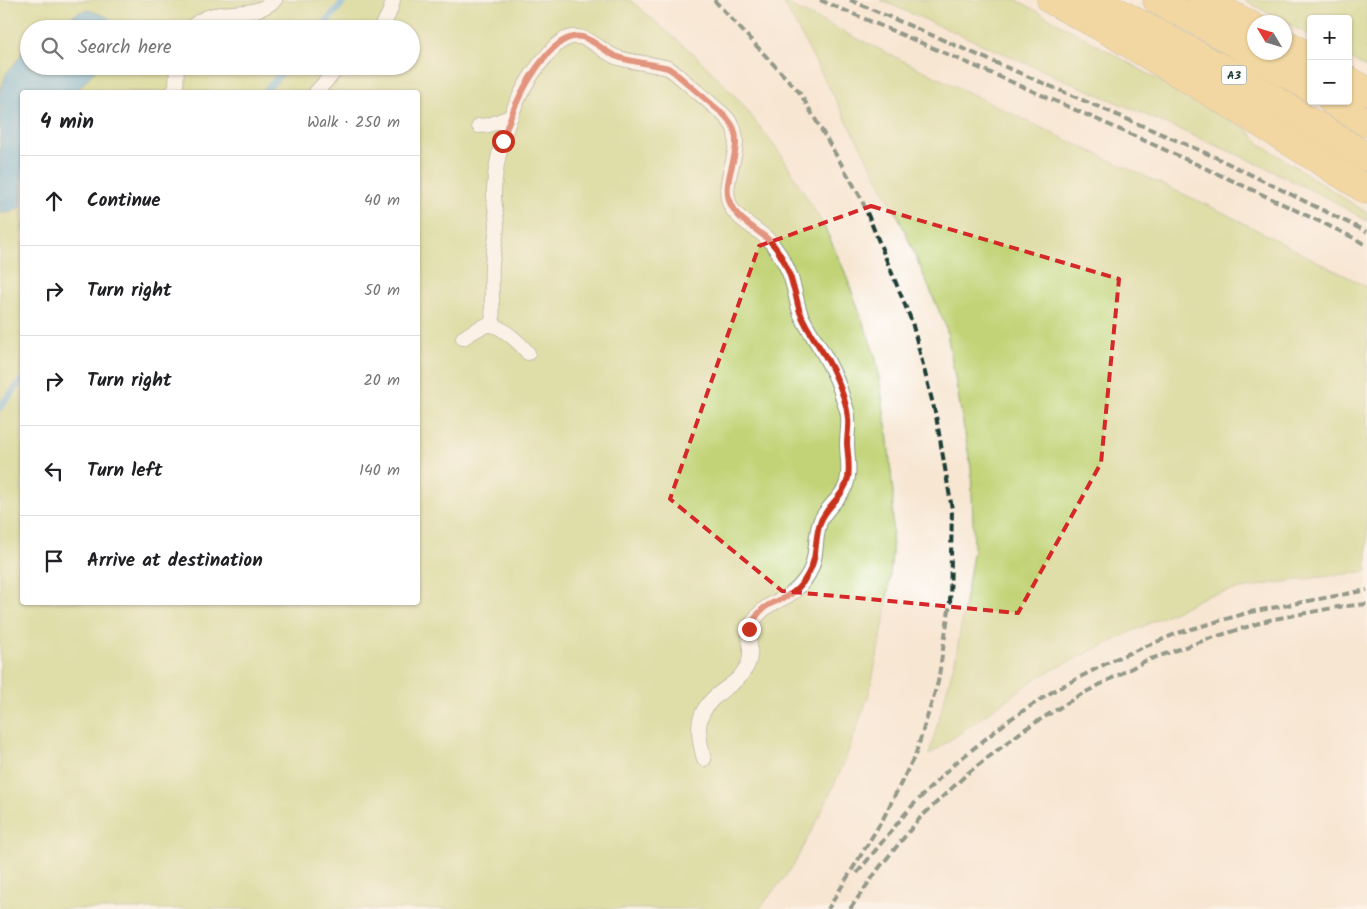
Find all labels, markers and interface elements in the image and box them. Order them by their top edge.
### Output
north arrow [1247,15,1292,60]
map controls [1307,15,1352,105]
button: + [1307,15,1352,60]
search box [20,20,420,75]
text: Search here [78,33,172,63]
icon: search [38,34,66,62]
button: − [1307,60,1352,105]
road number: A3 [1222,66,1246,84]
text: 4 min [40,106,94,139]
text: Walk · 250 m [307,110,400,135]
route start [492,130,515,153]
text: Continue [87,186,160,216]
icon: ahead [40,187,68,215]
text: 40 m [364,188,400,213]
text: Turn right [87,276,172,306]
icon: right [40,277,68,305]
text: 50 m [364,278,400,303]
text: Turn right [87,366,172,396]
icon: right [40,367,68,395]
text: 20 m [364,368,400,393]
text: Turn left [87,456,162,486]
icon: left [40,457,68,485]
text: 140 m [359,458,400,483]
text: Arrive at destination [87,546,263,576]
icon: arrive [40,547,68,575]
route end [738,618,761,641]

